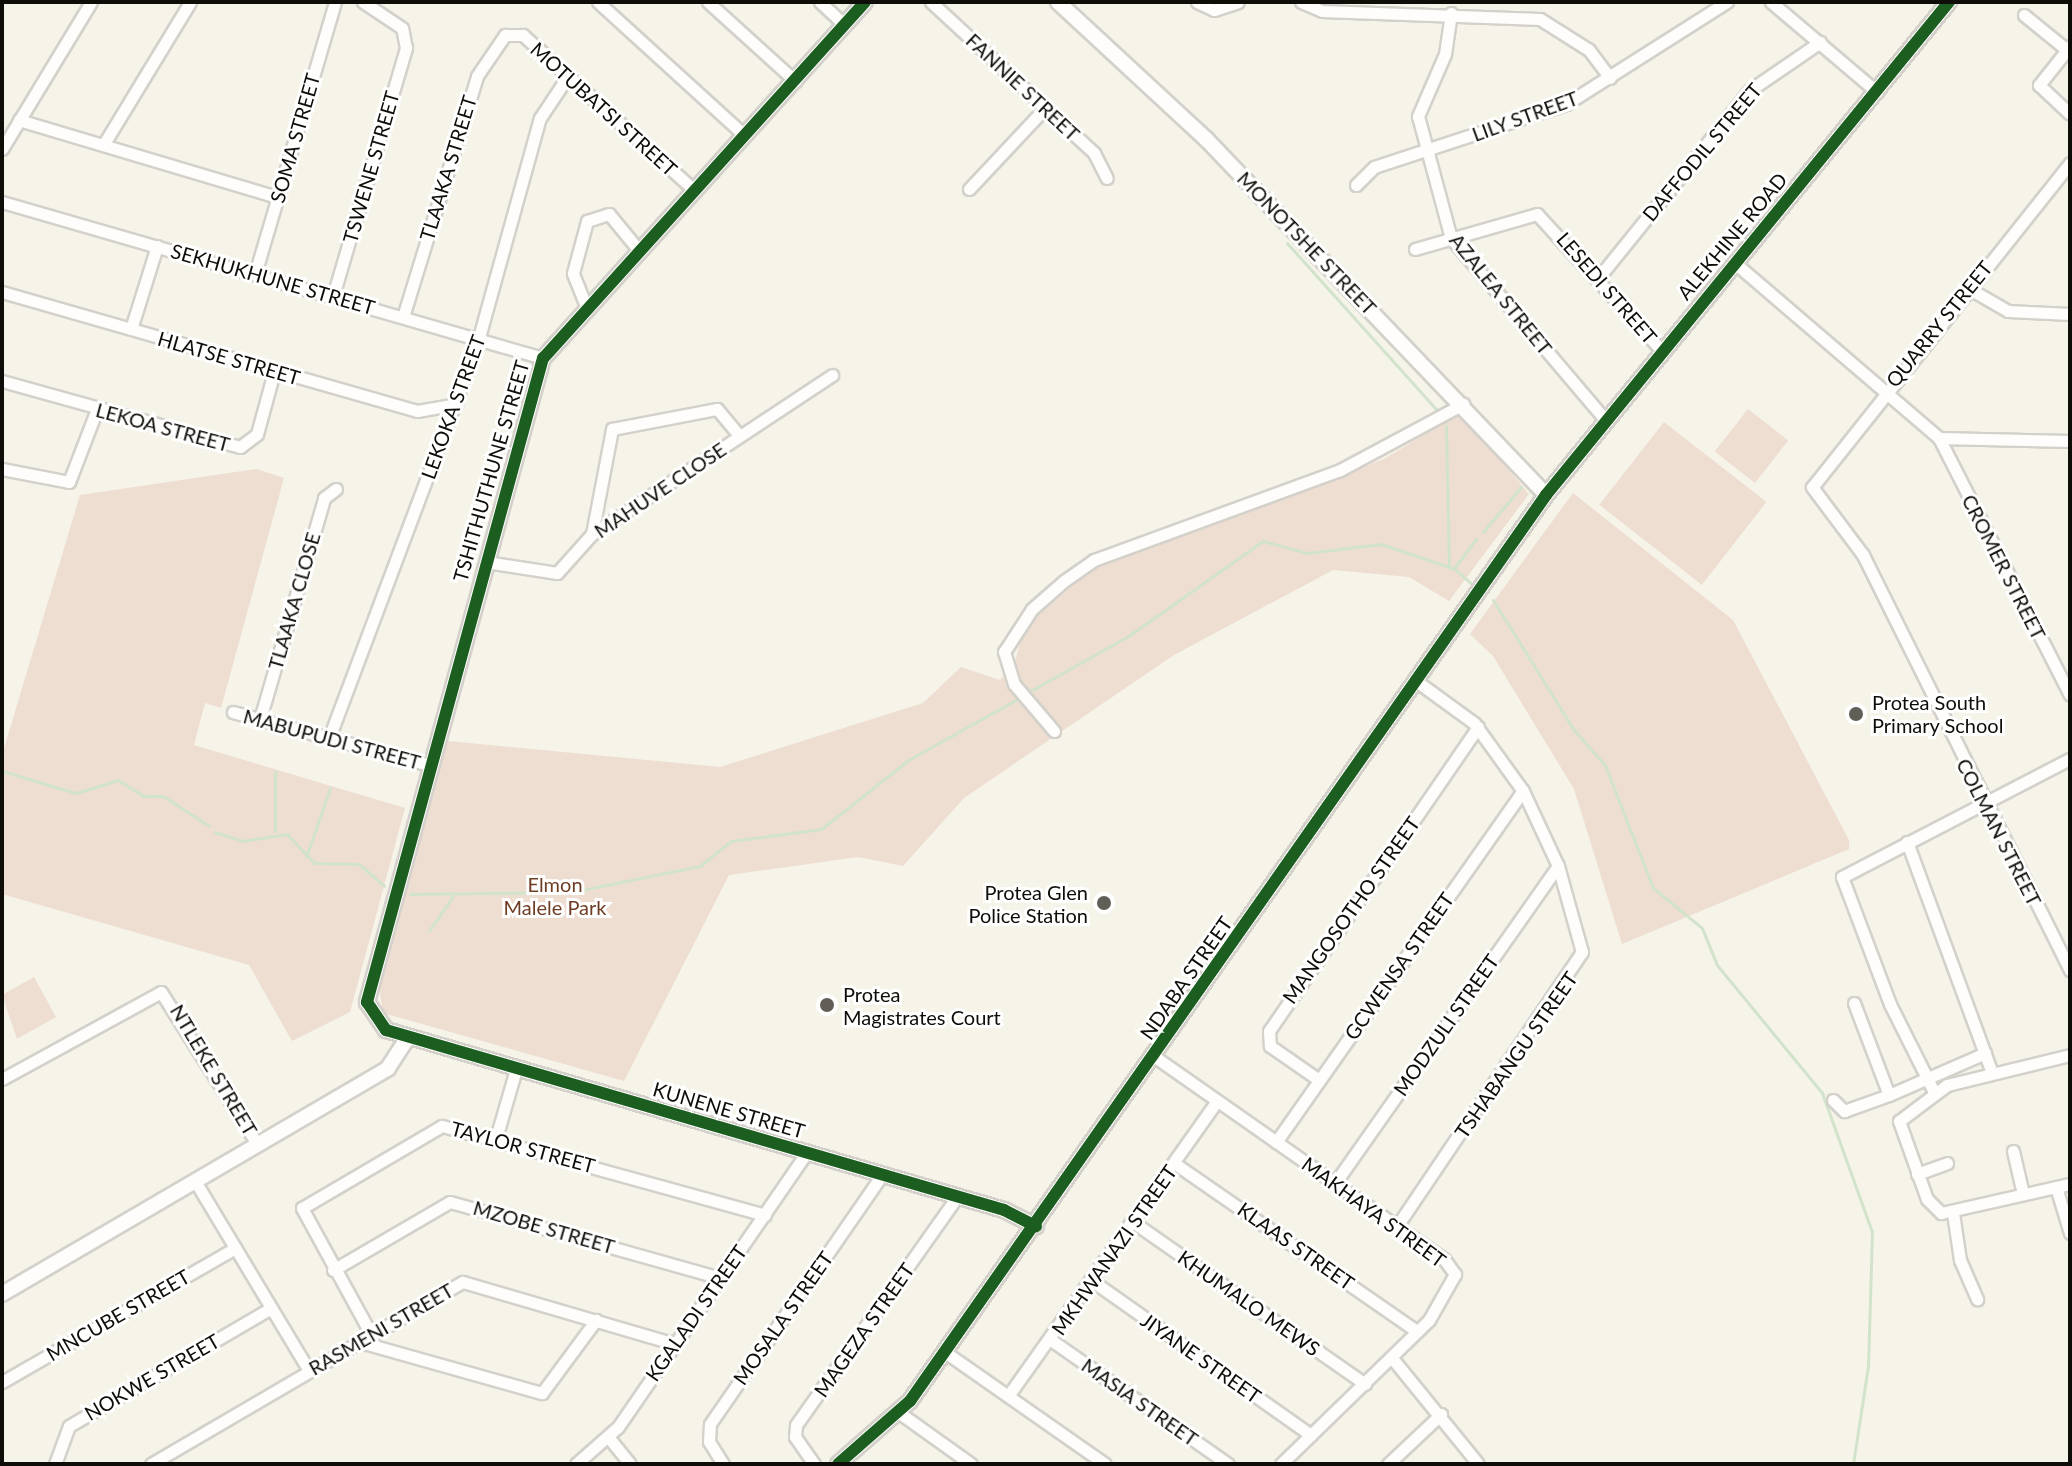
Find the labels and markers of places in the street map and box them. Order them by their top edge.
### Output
place label: Protea South Primary School [1872,690,2004,737]
marker: Protea South Primary School [1847,705,1865,723]
place label: Protea Glen Police Station [968,880,1088,927]
marker: Protea Glen Police Station [1095,894,1113,912]
place label: Protea Magistrates Court [843,982,1001,1029]
marker: Protea Magistrates Court [818,996,836,1014]

